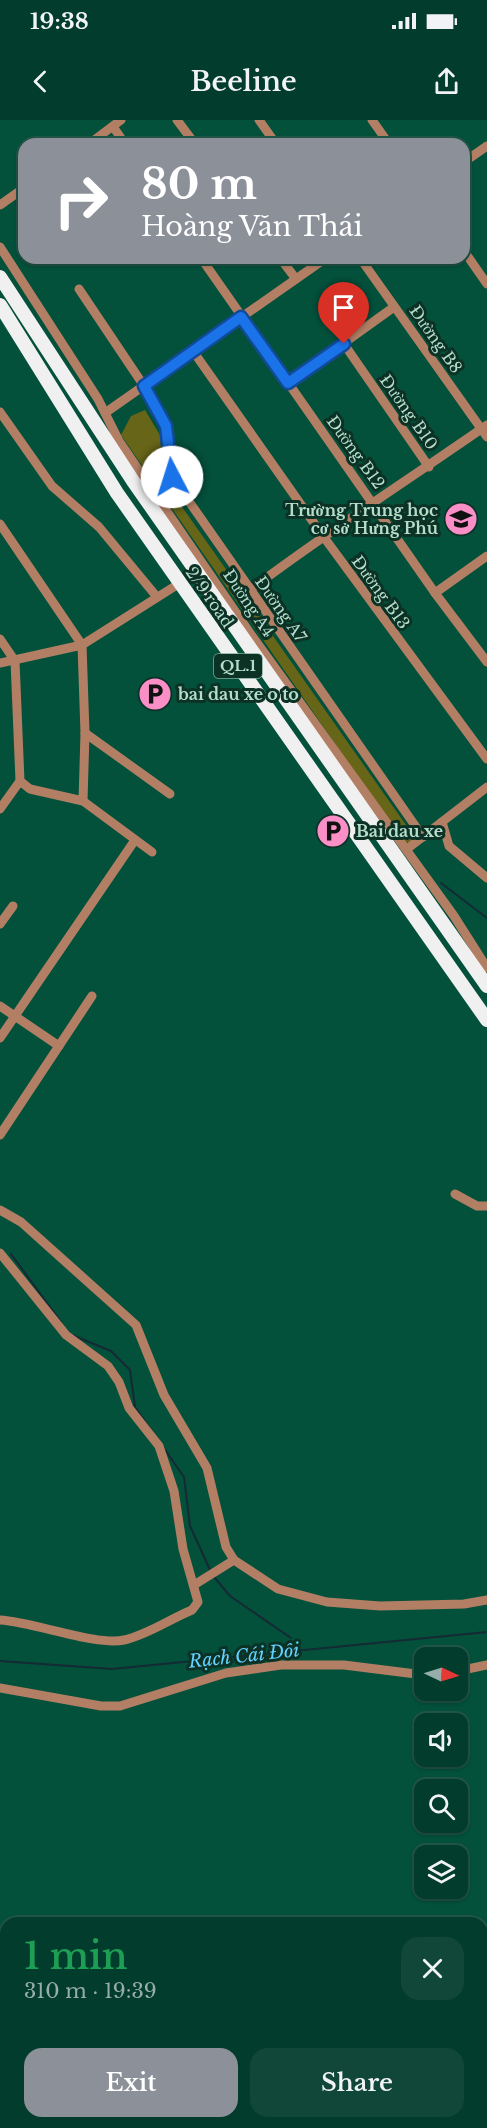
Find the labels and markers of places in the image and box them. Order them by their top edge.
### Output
pin [318,282,369,344]
place label: Trường Trung học cơ sở Hưng Phú [285,500,439,538]
school or university icon: Trường Trung học cơ sở Hưng Phú [443,501,479,537]
parking icon: bai dau xe o to [137,676,173,712]
place label: bai dau xe o to [177,684,299,704]
parking icon: Bai dau xe [315,813,351,849]
place label: Bai dau xe [356,821,443,841]

